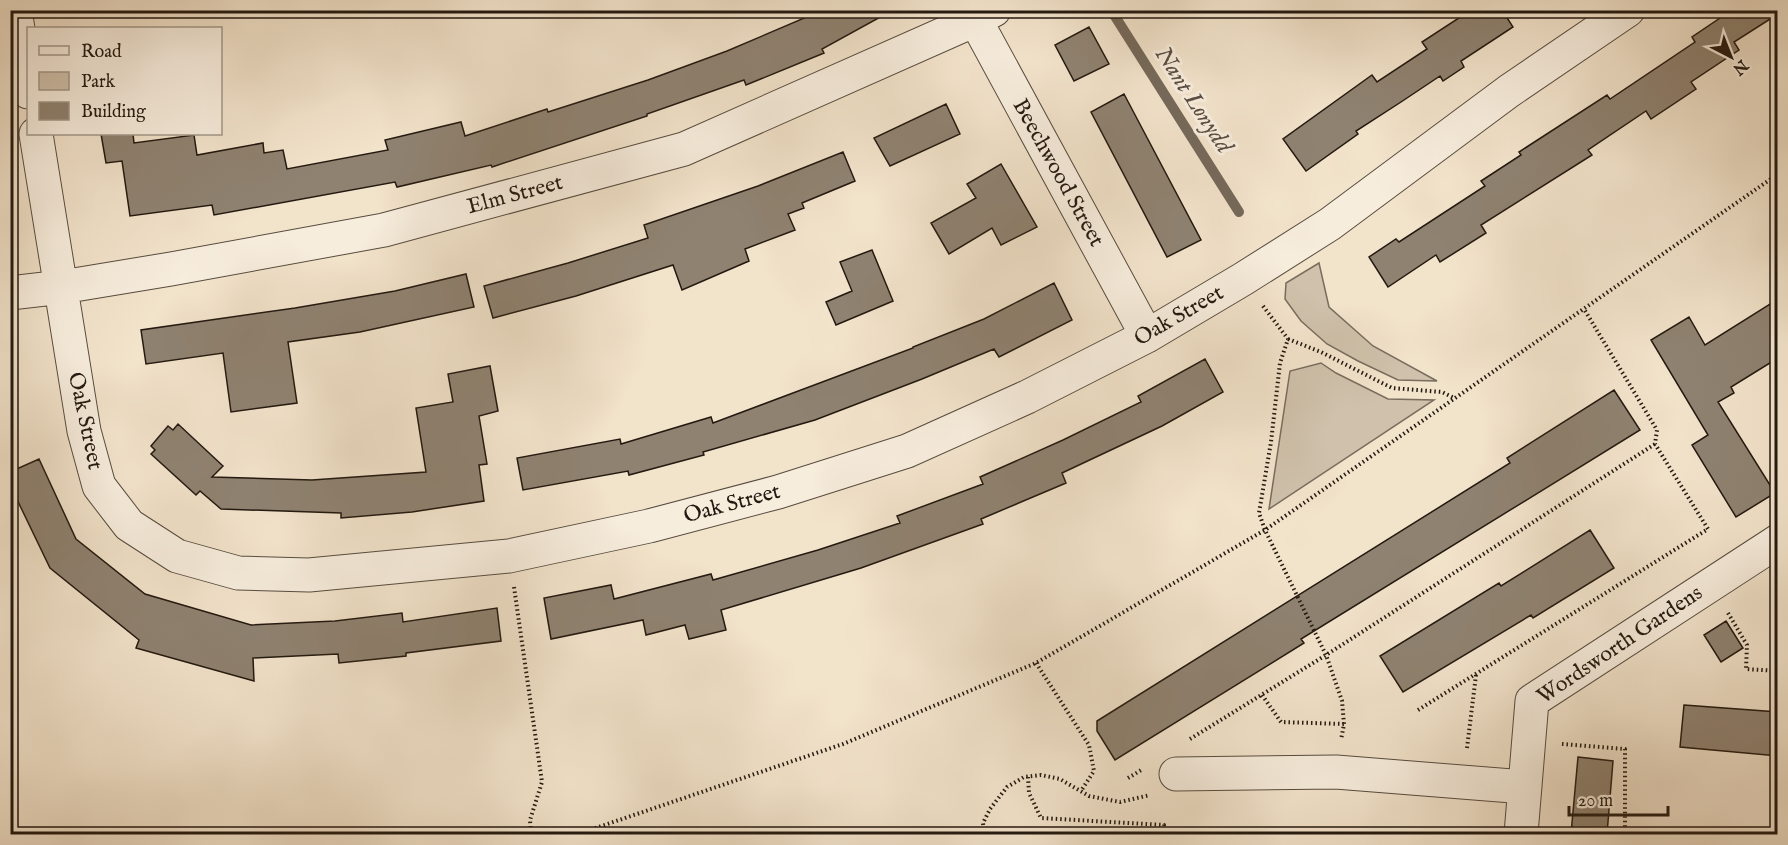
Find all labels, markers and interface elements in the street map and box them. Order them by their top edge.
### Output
legend [27,27,222,135]
north arrow [1701,27,1761,87]
text: Road [81,41,122,64]
water label: Nant Lonydd [1147,41,1240,161]
text: N [1728,54,1752,79]
text: Park [81,71,116,94]
street label: Beechwood Street [1006,94,1110,252]
text: Building [81,101,146,124]
street label: Elm Street [464,169,566,221]
street label: Oak Street [1129,279,1229,353]
street label: Oak Street [61,370,109,473]
street label: Oak Street [681,478,784,530]
street label: Wordsworth Gardens [1532,579,1708,711]
scale bar [1569,779,1668,817]
text: 20 m [1578,790,1613,813]

